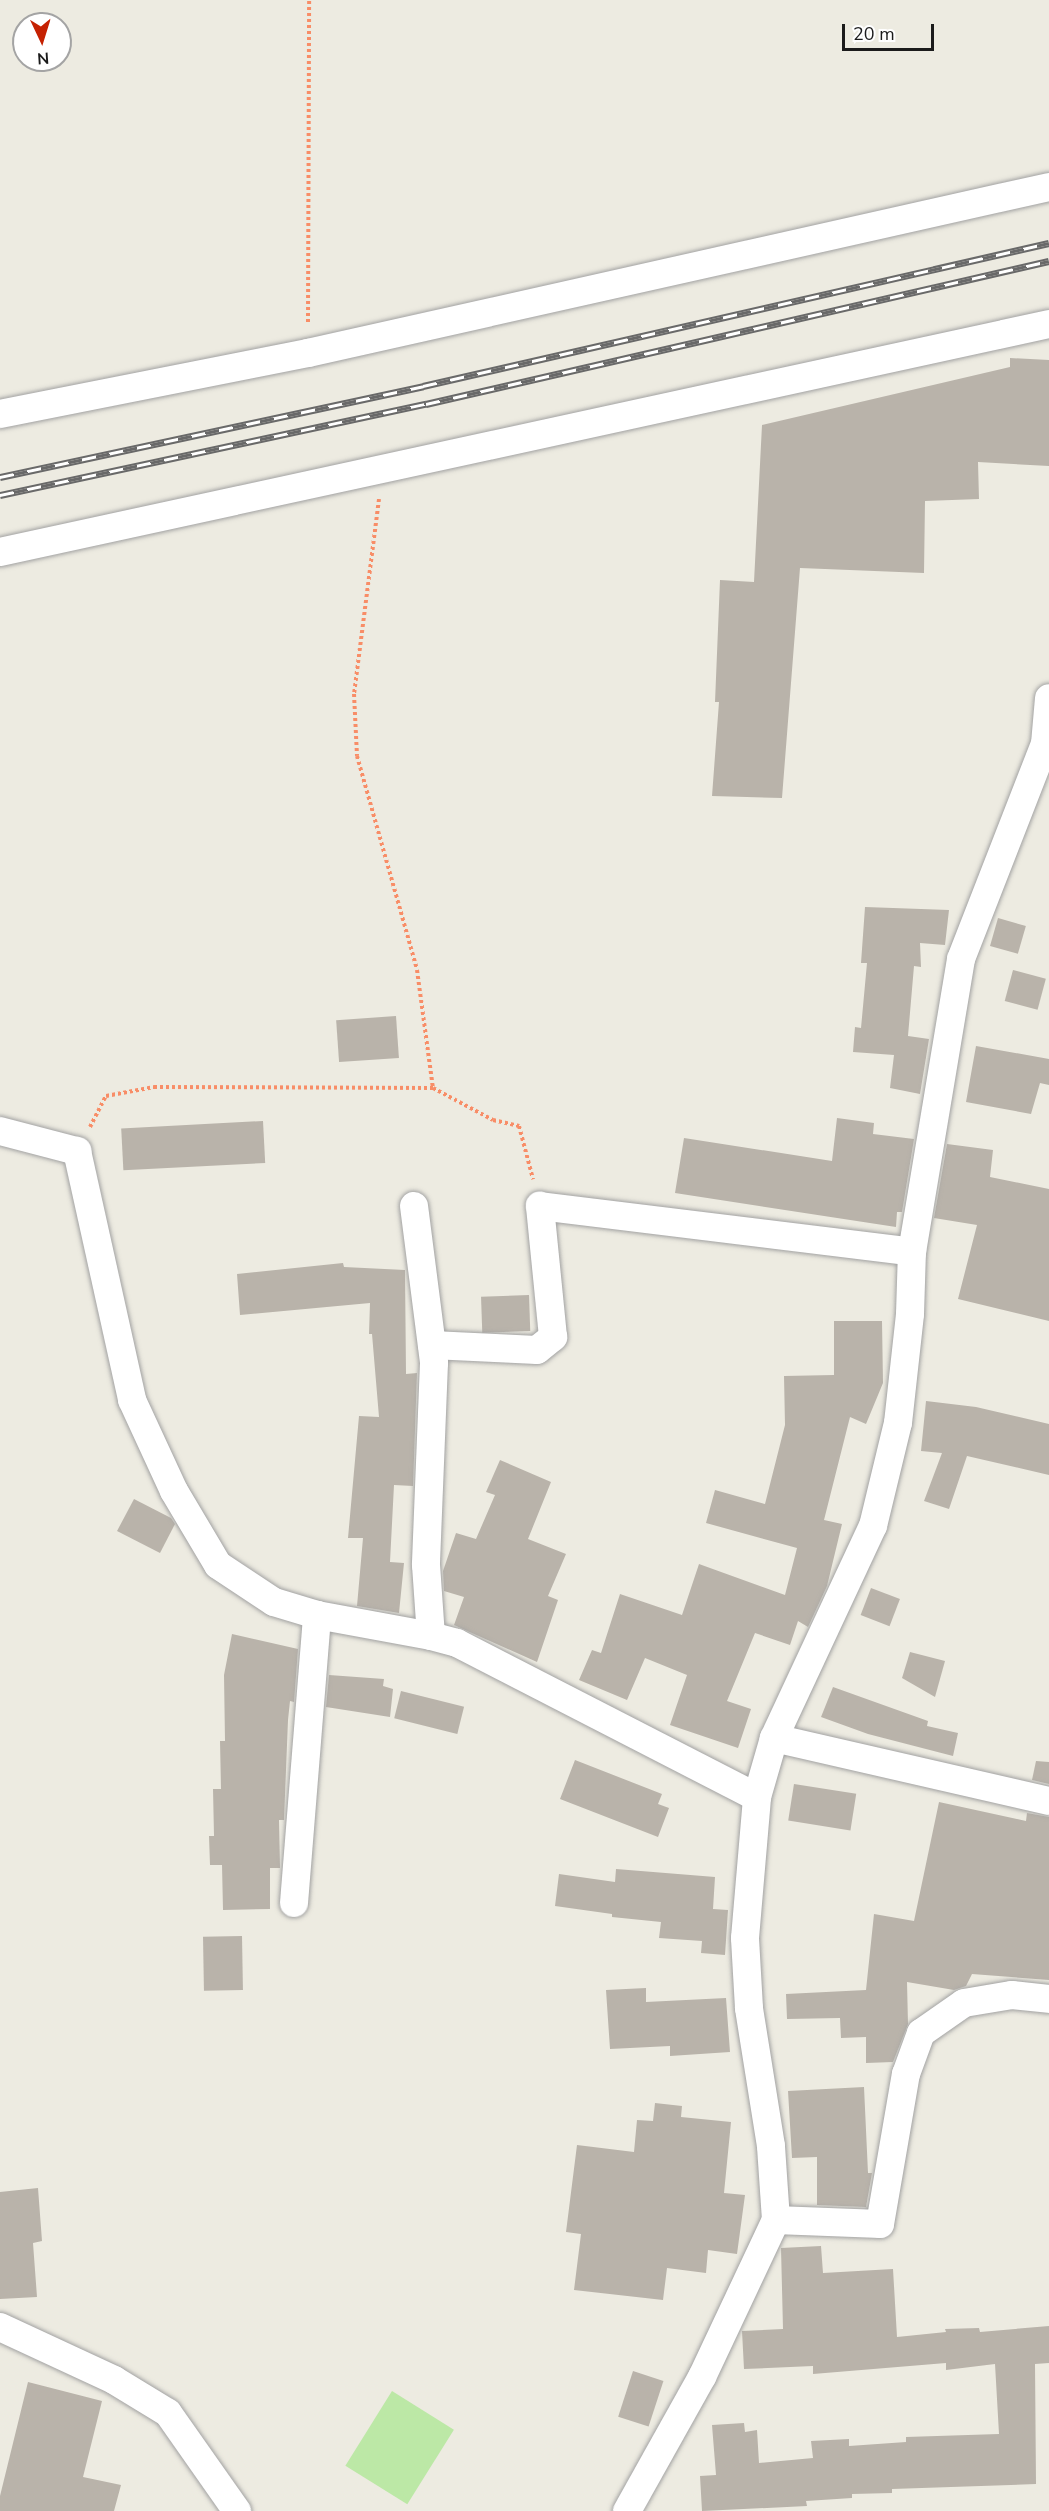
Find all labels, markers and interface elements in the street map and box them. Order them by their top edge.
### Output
north arrow [12,12,72,72]
scale bar [845,12,936,50]
text: 20 m [853,22,895,46]
text: N [36,47,50,69]

